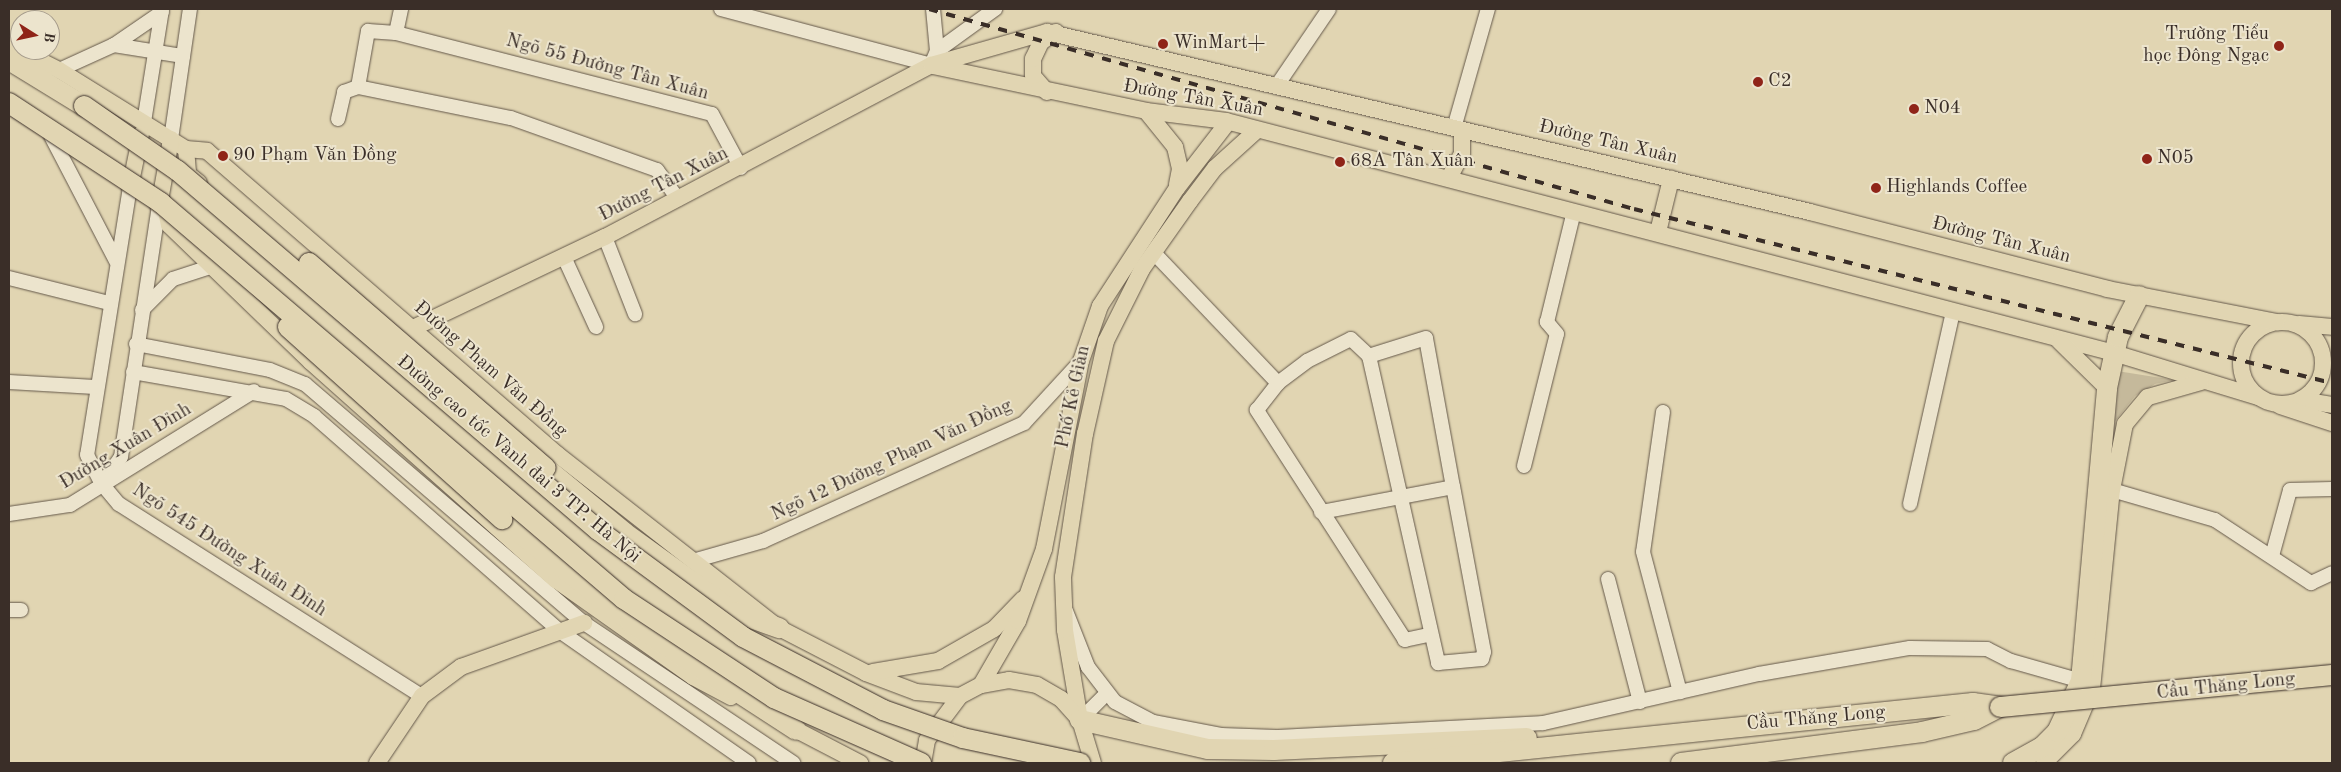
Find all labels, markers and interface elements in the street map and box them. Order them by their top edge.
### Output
north arrow [10,10,60,60]
place label: Trường Tiểu học Đông Ngạc [2143,24,2269,68]
street label: Ngõ 55 Đường Tân Xuân [503,30,711,106]
text: B [41,31,57,44]
place label: WinMart+ [1173,33,1265,55]
marker: WinMart+ [1157,38,1169,50]
marker: Trường Tiểu học Đông Ngạc [2273,40,2285,52]
place label: C2 [1768,71,1792,93]
street label: Đường Tân Xuân [1121,75,1265,123]
marker: C2 [1752,76,1764,88]
place label: N04 [1924,98,1961,120]
marker: N04 [1908,103,1920,115]
street label: Đường Tân Xuân [1536,116,1680,170]
street label: Đường Tân Xuân [596,143,732,227]
place label: 90 Phạm Văn Đồng [233,145,397,167]
place label: N05 [2157,148,2194,170]
marker: 90 Phạm Văn Đồng [217,150,229,162]
place label: 68A Tân Xuân [1350,151,1474,173]
marker: N05 [2141,153,2153,165]
marker: 68A Tân Xuân [1334,156,1346,168]
place label: Highlands Coffee [1886,177,2027,199]
marker: Highlands Coffee [1870,182,1882,194]
street label: Đường Tân Xuân [1929,213,2073,269]
street label: Đường Phạm Văn Đồng [409,297,571,443]
street label: Phố Kẻ Giàn [1052,343,1096,451]
street label: Đường cao tốc Vành đai 3 TP. Hà Nội [391,351,645,569]
street label: Ngõ 12 Đường Phạm Văn Đồng [768,395,1016,527]
street label: Đường Xuân Đỉnh [56,399,196,495]
street label: Ngõ 545 Đường Xuân Đỉnh [127,479,331,623]
street label: Cầu Thăng Long [2155,668,2297,706]
street label: Cầu Thăng Long [1746,702,1886,736]

